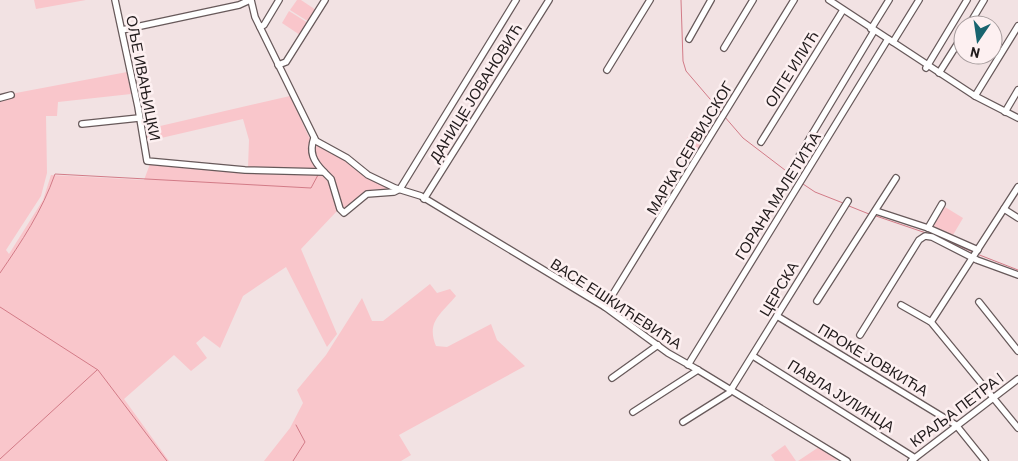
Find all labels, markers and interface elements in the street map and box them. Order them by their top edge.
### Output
street label: ОЉЕ ИВАЊИЦКИ [123,14,165,142]
north arrow [953,15,1003,65]
street label: ДАНИЦЕ ЈОВАНОВИЋ [425,20,525,165]
street label: ОЛГЕ ИЛИЋ [761,27,822,110]
text: N [969,44,981,62]
street label: МАРКА СЕРВИЈСКОГ [642,77,736,218]
street label: ГОРАНА МАЛЕТИЋА [731,128,824,263]
street label: ВАСЕ ЕШКИЋЕВИЋА [548,254,685,352]
street label: ЦЕРСКА [755,258,801,319]
street label: ПРОКЕ ЈОВКИЋА [815,319,932,399]
street label: ПАВЛА ЈУЛИНЦА [785,355,898,435]
street label: КРАЉА ПЕТРА I [906,368,1007,450]

